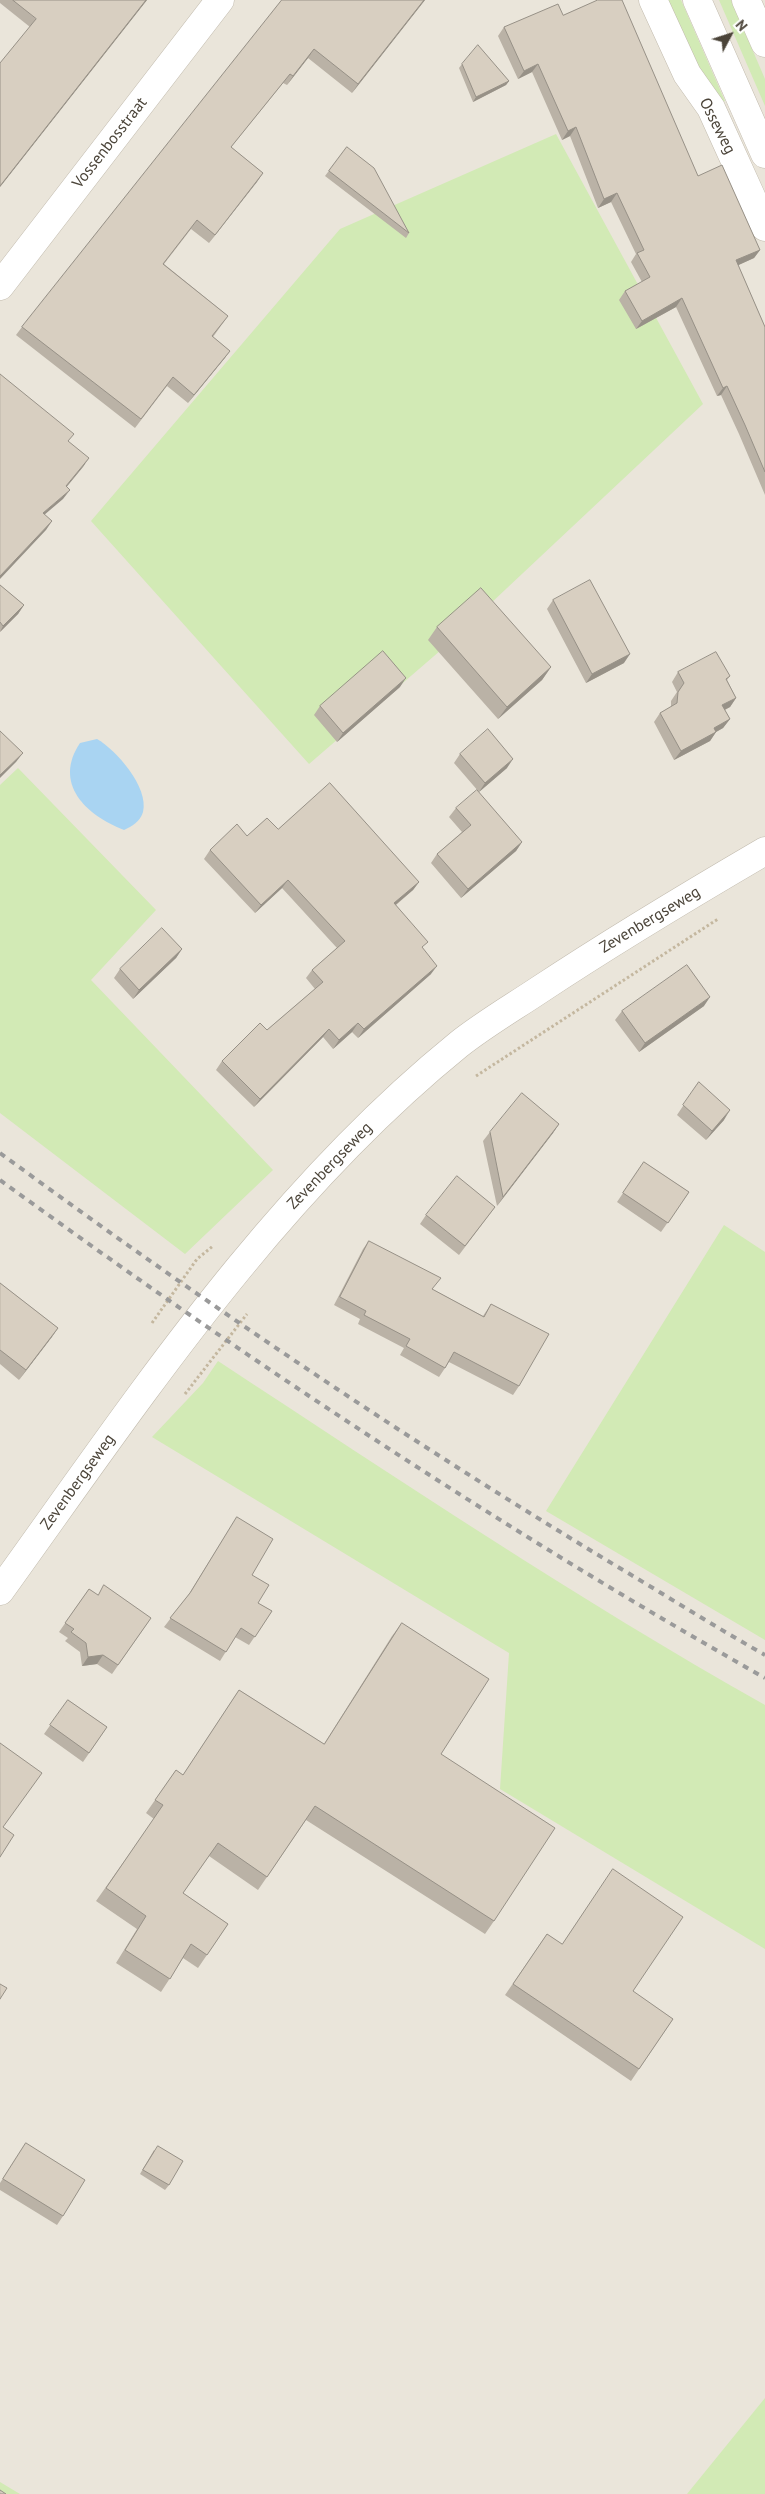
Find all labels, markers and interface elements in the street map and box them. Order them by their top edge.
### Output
north arrow [705,10,755,60]
text: N [732,16,751,35]
street label: Vossenbosstraat [69,94,151,192]
street label: Osseweg [695,95,739,157]
street label: Zevenbergseweg [596,882,704,958]
street label: Zevenbergseweg [284,1118,376,1214]
street label: Zevenbergseweg [37,1430,119,1534]

